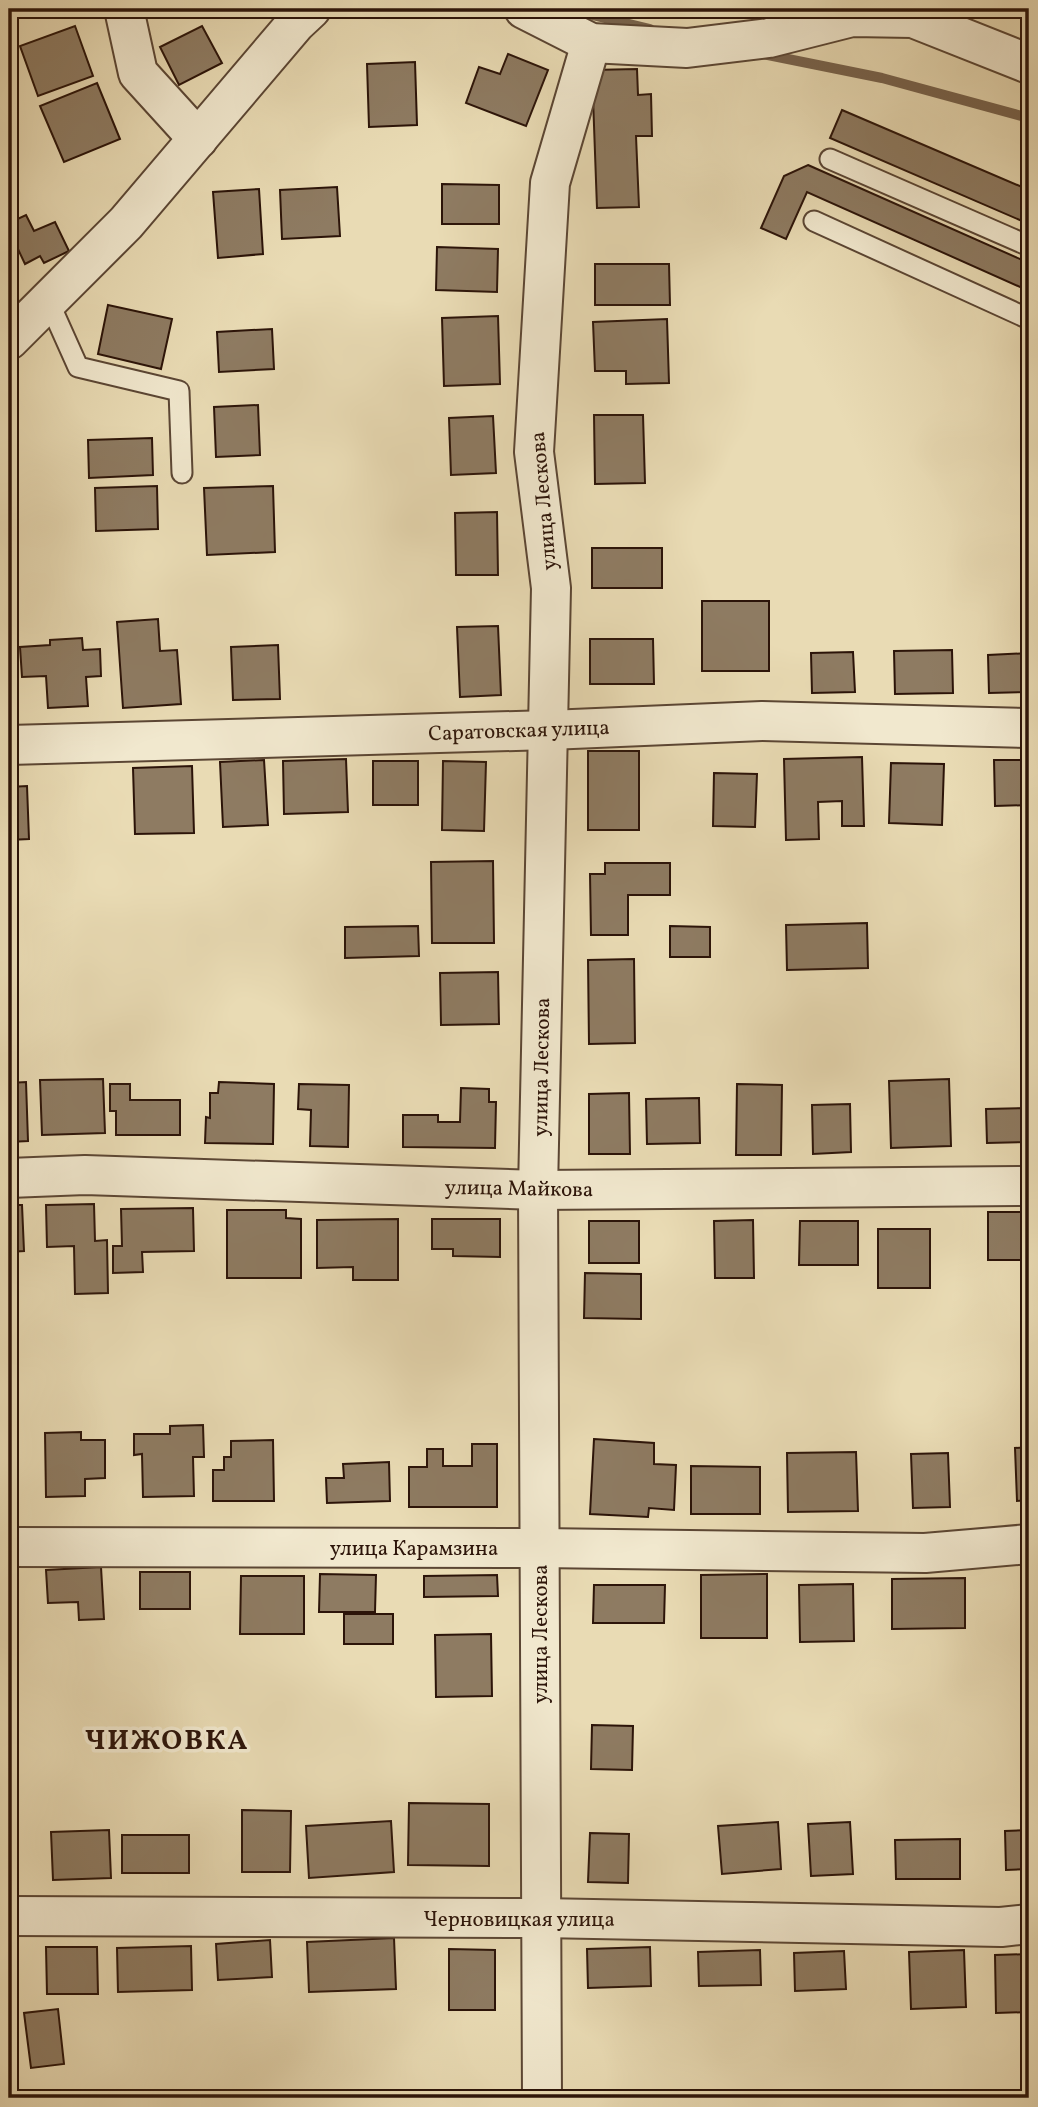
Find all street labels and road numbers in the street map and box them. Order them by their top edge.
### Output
street label: улица Лескова [524,430,565,572]
street label: Саратовская улица [428,714,610,749]
street label: улица Лескова [527,997,558,1137]
street label: улица Майкова [444,1174,594,1205]
street label: улица Карамзина [330,1535,498,1564]
street label: улица Лескова [527,1564,556,1704]
street label: Черновицкая улица [423,1906,615,1935]

